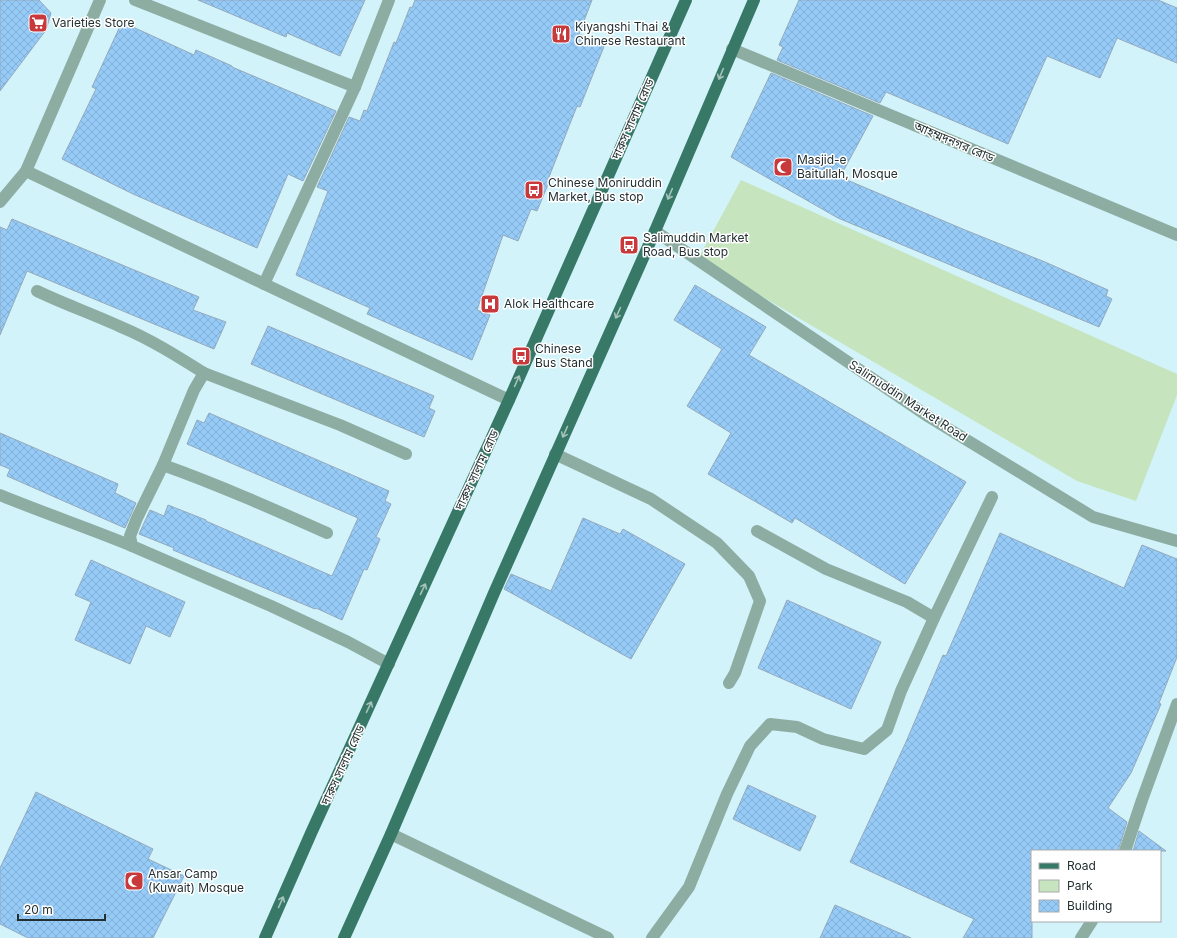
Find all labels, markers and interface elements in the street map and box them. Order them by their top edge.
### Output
supermarket icon: Varieties Store [27,12,49,34]
place label: Varieties Store [52,15,135,30]
place label: Kiyangshi Thai & Chinese Restaurant [575,19,686,48]
restaurant icon: Kiyangshi Thai & Chinese Restaurant [550,23,572,45]
one-way arrow [717,68,724,80]
street label: দারুস সালাম রোড [608,76,657,162]
street label: আহম্মদনগর রোড [911,118,997,165]
place label: Masjid-e Baitullah, Mosque [797,152,898,181]
mosque icon: Masjid-e Baitullah, Mosque [772,156,794,178]
place label: Chinese Moniruddin Market, Bus stop [548,175,662,204]
bus stop icon: Chinese Moniruddin Market, Bus stop [523,179,545,201]
one-way arrow [666,187,674,199]
place label: Salimuddin Market Road, Bus stop [643,230,749,259]
bus stop icon: Salimuddin Market Road, Bus stop [618,234,640,256]
hospital icon: Alok Healthcare [479,293,501,315]
place label: Alok Healthcare [504,296,594,311]
one-way arrow [614,307,621,319]
place label: Chinese Bus Stand [535,341,593,370]
bus stop icon: Chinese Bus Stand [510,345,532,367]
street label: Salimuddin Market Road [846,357,970,444]
one-way arrow [514,376,521,388]
one-way arrow [561,425,569,437]
street label: দারুস সালাম রোড [451,427,502,513]
one-way arrow [420,583,427,595]
one-way arrow [366,702,373,714]
street label: দারুস সালাম রোড [317,722,368,808]
legend [1031,850,1161,922]
text: Road [1067,858,1096,873]
place label: Ansar Camp (Kuwait) Mosque [148,866,244,895]
mosque icon: Ansar Camp (Kuwait) Mosque [123,870,145,892]
text: Park [1067,878,1093,893]
scale bar [18,896,105,922]
one-way arrow [278,897,285,909]
text: Building [1067,898,1112,913]
text: 20 m [24,902,53,917]

